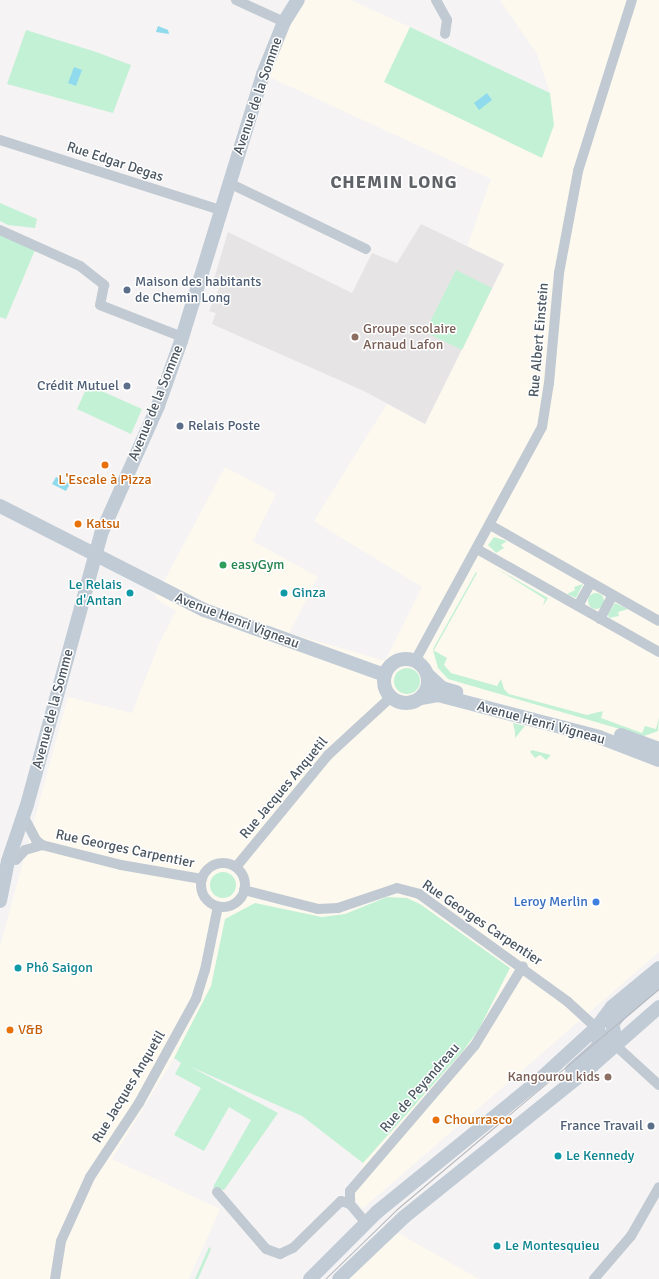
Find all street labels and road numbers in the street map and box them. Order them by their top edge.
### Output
street label: Avenue de la Somme [230,35,286,157]
street label: Rue Edgar Degas [65,138,165,186]
street label: Rue Albert Einstein [526,282,552,398]
street label: Avenue de la Somme [125,343,187,463]
street label: Avenue Henri Vigneau [172,590,302,652]
street label: Avenue de la Somme [29,647,77,771]
street label: Avenue Henri Vigneau [475,698,607,748]
street label: Rue Jacques Anquetil [237,734,331,842]
street label: Rue Georges Carpentier [54,826,196,872]
street label: Rue Georges Carpentier [419,877,545,969]
street label: Rue Jacques Anquetil [89,1028,169,1146]
street label: Rue de Peyandreau [377,1040,463,1136]

